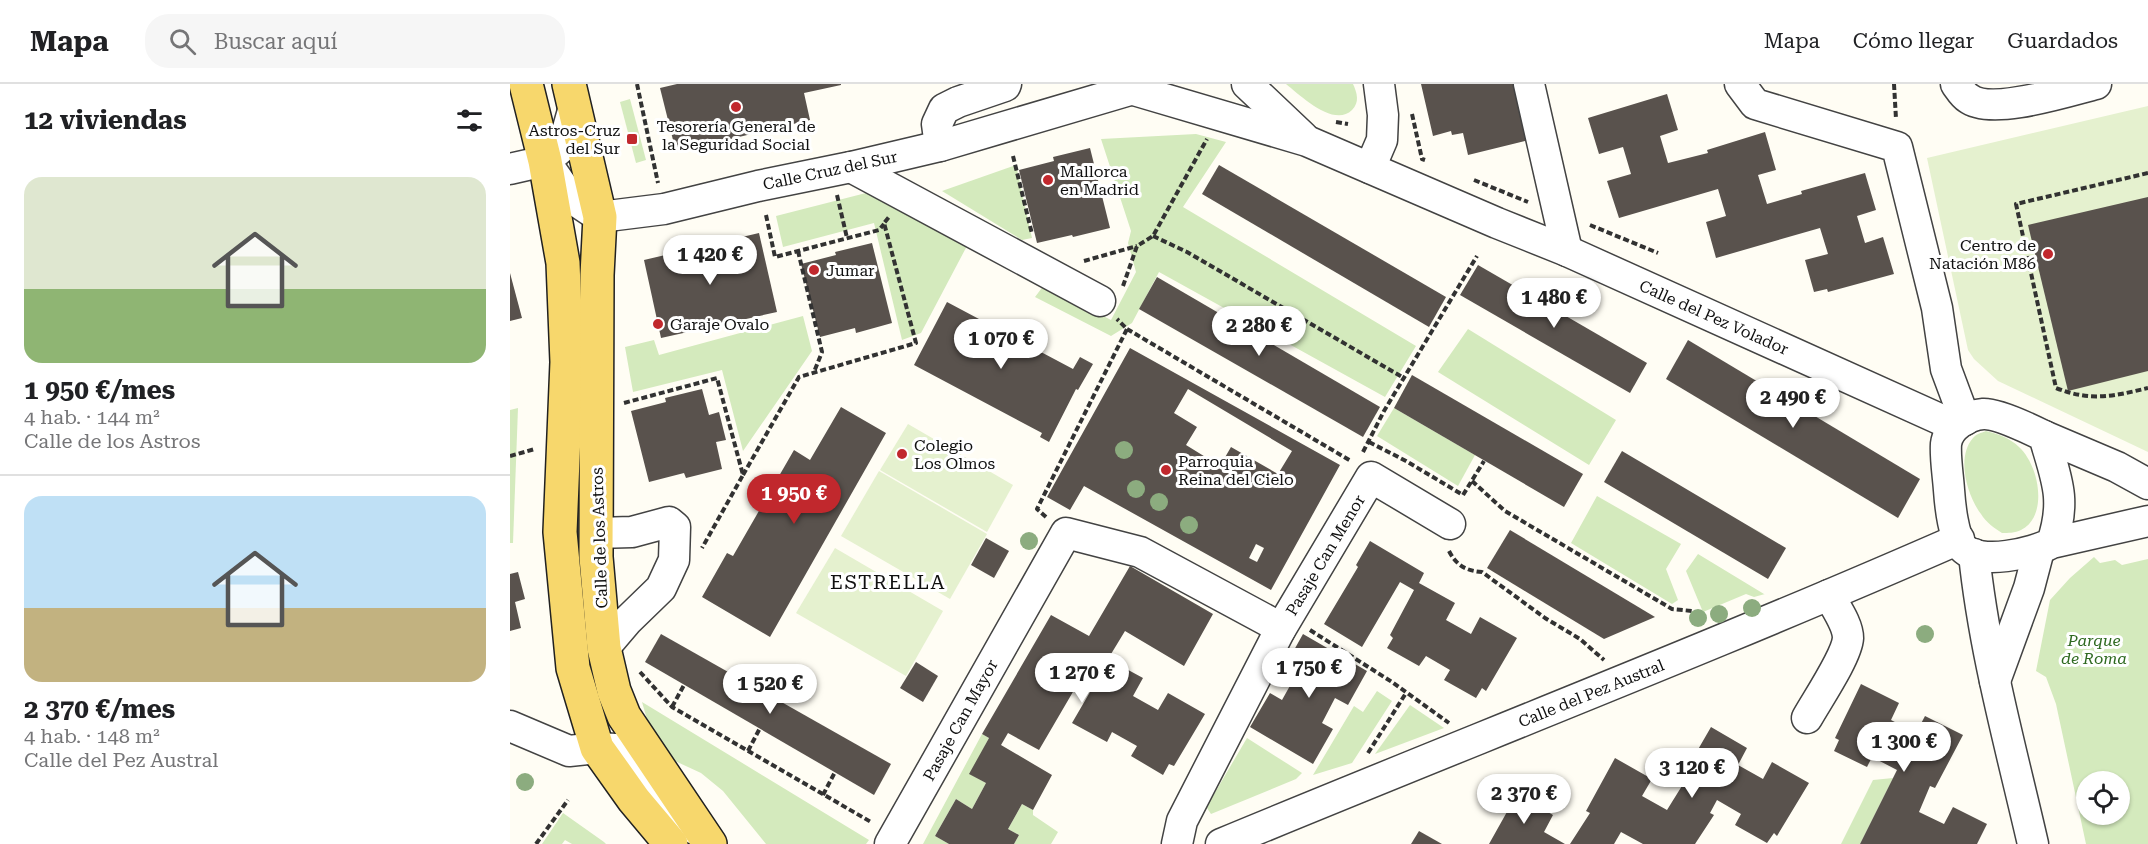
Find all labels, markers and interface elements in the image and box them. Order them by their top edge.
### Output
search box [145,14,565,68]
text: Mapa [30,25,109,58]
icon: search [166,25,199,58]
text: Buscar aquí [214,29,338,54]
text: Mapa [1764,29,1820,53]
text: Cómo llegar [1853,29,1974,53]
text: Guardados [2007,29,2118,53]
marker: Tesorería General de la Seguridad Social [729,100,743,114]
icon: filters [453,104,486,137]
text: 12 viviendas [24,105,187,135]
place label: Tesorería General de la Seguridad Social [656,117,816,154]
place label: Astros-Cruz del Sur [529,121,620,158]
marker: Astros-Cruz del Sur [625,132,639,146]
street label: Calle Cruz del Sur [761,147,899,194]
place label: Mallorca en Madrid [1060,162,1139,199]
marker: Mallorca en Madrid [1041,173,1055,187]
icon: home [201,216,309,324]
pin: 1 420 € [655,235,765,286]
place label: Centro de Natación M86 [1929,236,2036,273]
text: 1 420 € [677,242,743,266]
marker: Centro de Natación M86 [2041,247,2055,261]
place label: Jumar [826,261,875,280]
marker: Jumar [807,263,821,277]
street label: Calle del Pez Volador [1636,276,1792,359]
pin: 1 480 € [1499,278,1609,329]
text: 1 480 € [1521,285,1587,309]
pin: 2 280 € [1204,306,1314,357]
text: 2 280 € [1226,313,1292,337]
place label: Garaje Ovalo [670,315,769,334]
marker: Garaje Ovalo [651,317,665,331]
pin: 1 070 € [946,319,1056,370]
text: 1 070 € [968,326,1034,350]
text: 1 950 €/mes [24,375,175,405]
pin: 2 490 € [1738,378,1848,429]
text: 2 490 € [1760,385,1826,409]
text: 4 hab. · 144 m² [24,405,160,429]
text: Calle de los Astros [24,429,200,453]
place label: Colegio Los Olmos [914,436,996,473]
marker: Colegio Los Olmos [895,447,909,461]
place label: Parroquia Reina del Cielo [1178,452,1294,489]
marker: Parroquia Reina del Cielo [1159,463,1173,477]
street label: Calle de los Astros [588,467,611,609]
pin: 1 950 € [739,474,849,525]
text: 1 950 € [761,481,827,505]
street label: Pasaje Can Menor [1282,491,1369,619]
icon: home [201,535,309,643]
district label: ESTRELLA [830,570,946,594]
park label: Parque de Roma [2061,631,2127,668]
pin: 1 750 € [1254,648,1364,699]
pin: 1 270 € [1027,653,1137,704]
text: 1 750 € [1276,655,1342,679]
street label: Pasaje Can Mayor [919,656,1002,784]
street label: Calle del Pez Austral [1516,656,1667,731]
text: 1 270 € [1049,660,1115,684]
pin: 1 520 € [715,664,825,715]
text: 1 520 € [737,671,803,695]
text: 2 370 €/mes [24,694,175,724]
pin: 1 300 € [1849,722,1959,773]
text: 4 hab. · 148 m² [24,724,160,748]
text: 1 300 € [1871,729,1937,753]
text: Calle del Pez Austral [24,748,218,772]
pin: 3 120 € [1637,748,1747,799]
text: 3 120 € [1659,755,1725,779]
map controls [2076,771,2130,825]
button: locate [2076,771,2130,825]
pin: 2 370 € [1469,774,1579,825]
text: 2 370 € [1491,781,1557,805]

